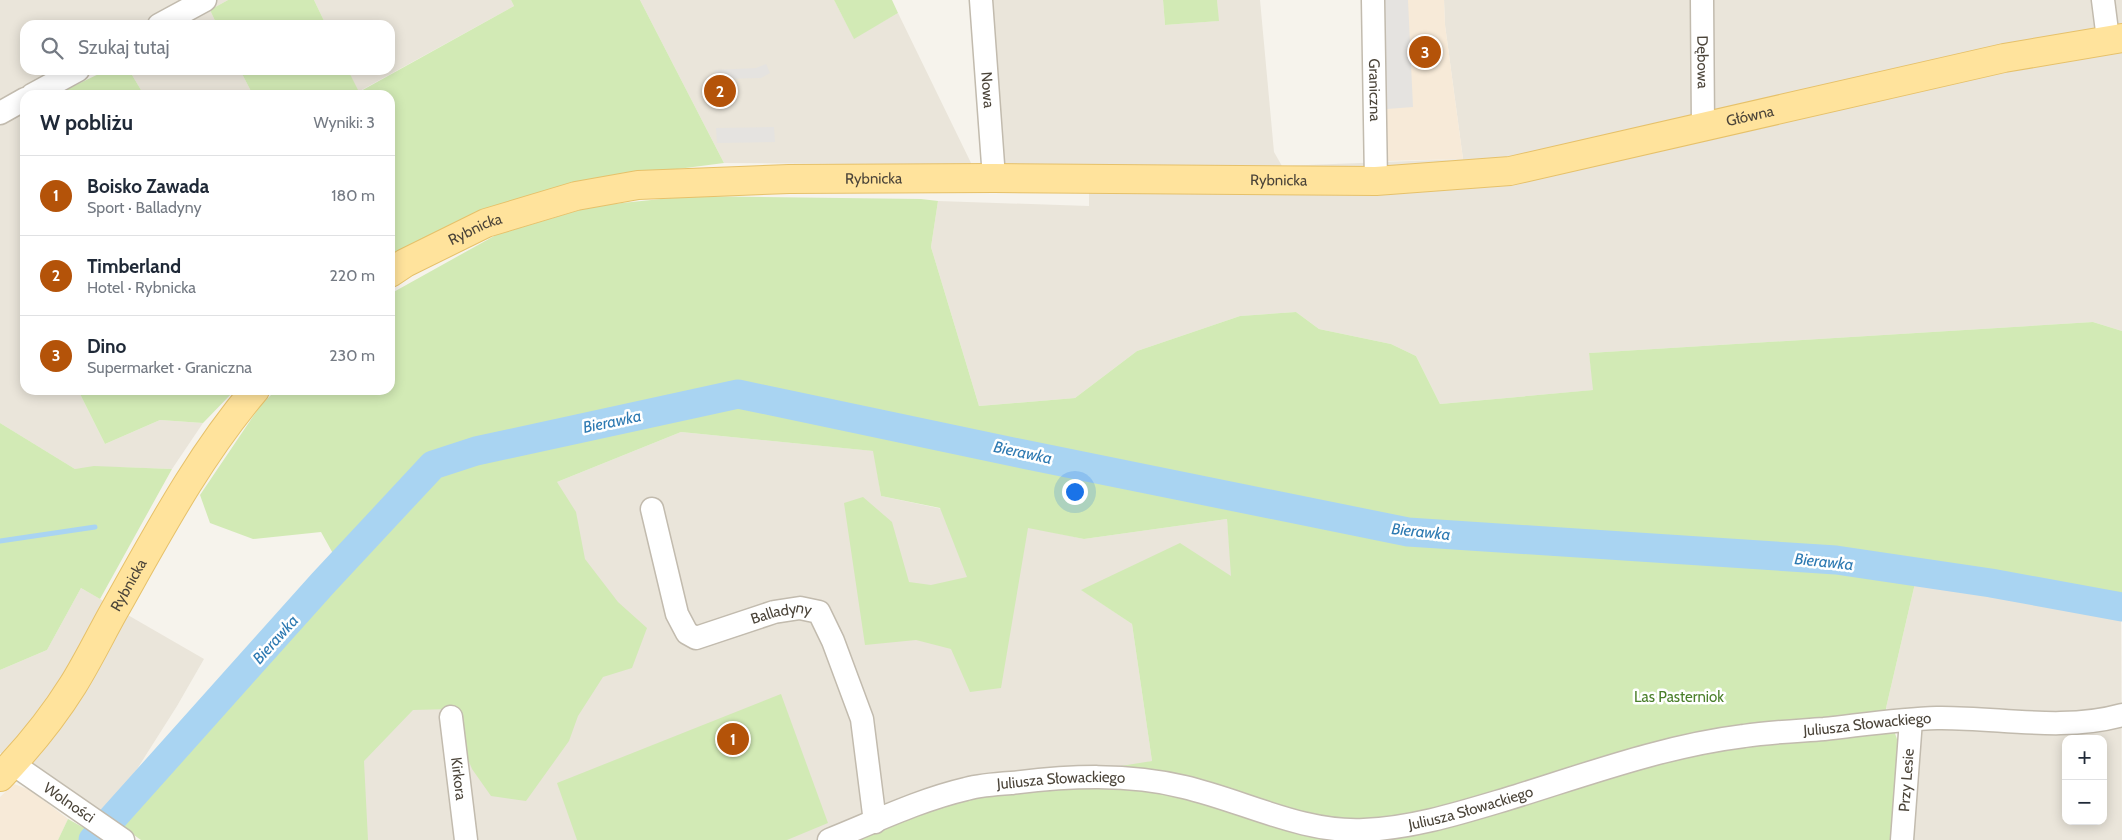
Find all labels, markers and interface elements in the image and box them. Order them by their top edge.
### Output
search box [20,20,395,75]
pin: 3 [1409,33,1441,71]
icon: search [38,34,66,62]
street label: Dębowa [1693,35,1712,89]
text: Szukaj tutaj [78,36,170,59]
street label: Graniczna [1365,58,1384,122]
street label: Nowa [977,71,998,109]
pin: 2 [704,72,736,110]
street label: Główna [1724,102,1776,130]
text: W pobliżu [40,110,133,135]
text: Wyniki: 3 [313,113,375,132]
street label: Rybnicka [845,169,903,188]
street label: Rybnicka [1250,171,1308,189]
text: Boisko Zawada [87,175,209,198]
text: 1 [53,186,59,205]
text: 180 m [331,186,375,205]
text: Sport · Balladyny [87,198,202,217]
street label: Rybnicka [445,210,505,249]
text: Timberland [87,255,181,278]
text: 2 [52,266,60,285]
text: 220 m [329,266,375,285]
text: Hotel · Rybnicka [87,278,196,297]
text: Dino [87,335,126,358]
text: 3 [52,346,60,365]
text: 230 m [329,346,375,365]
text: Supermarket · Graniczna [87,358,252,377]
water label: Bierawka [581,406,643,437]
water label: Bierawka [992,437,1054,468]
your location [1062,479,1088,505]
water label: Bierawka [1391,519,1451,544]
water label: Bierawka [1794,549,1854,574]
street label: Rybnicka [107,555,151,614]
street label: Balladyny [748,598,814,628]
water label: Bierawka [249,611,302,668]
park label: Las Pasterniok [1634,688,1724,706]
street label: Juliusza Słowackiego [1802,709,1932,739]
pin: 1 [717,720,749,758]
map controls [2062,735,2107,825]
button: + [2062,735,2107,780]
street label: Przy Lesie [1895,748,1918,812]
street label: Kirkora [447,756,470,802]
street label: Juliusza Słowackiego [995,768,1126,793]
street label: Wolności [40,779,98,827]
button: − [2062,780,2107,825]
street label: Juliusza Słowackiego [1406,782,1535,834]

